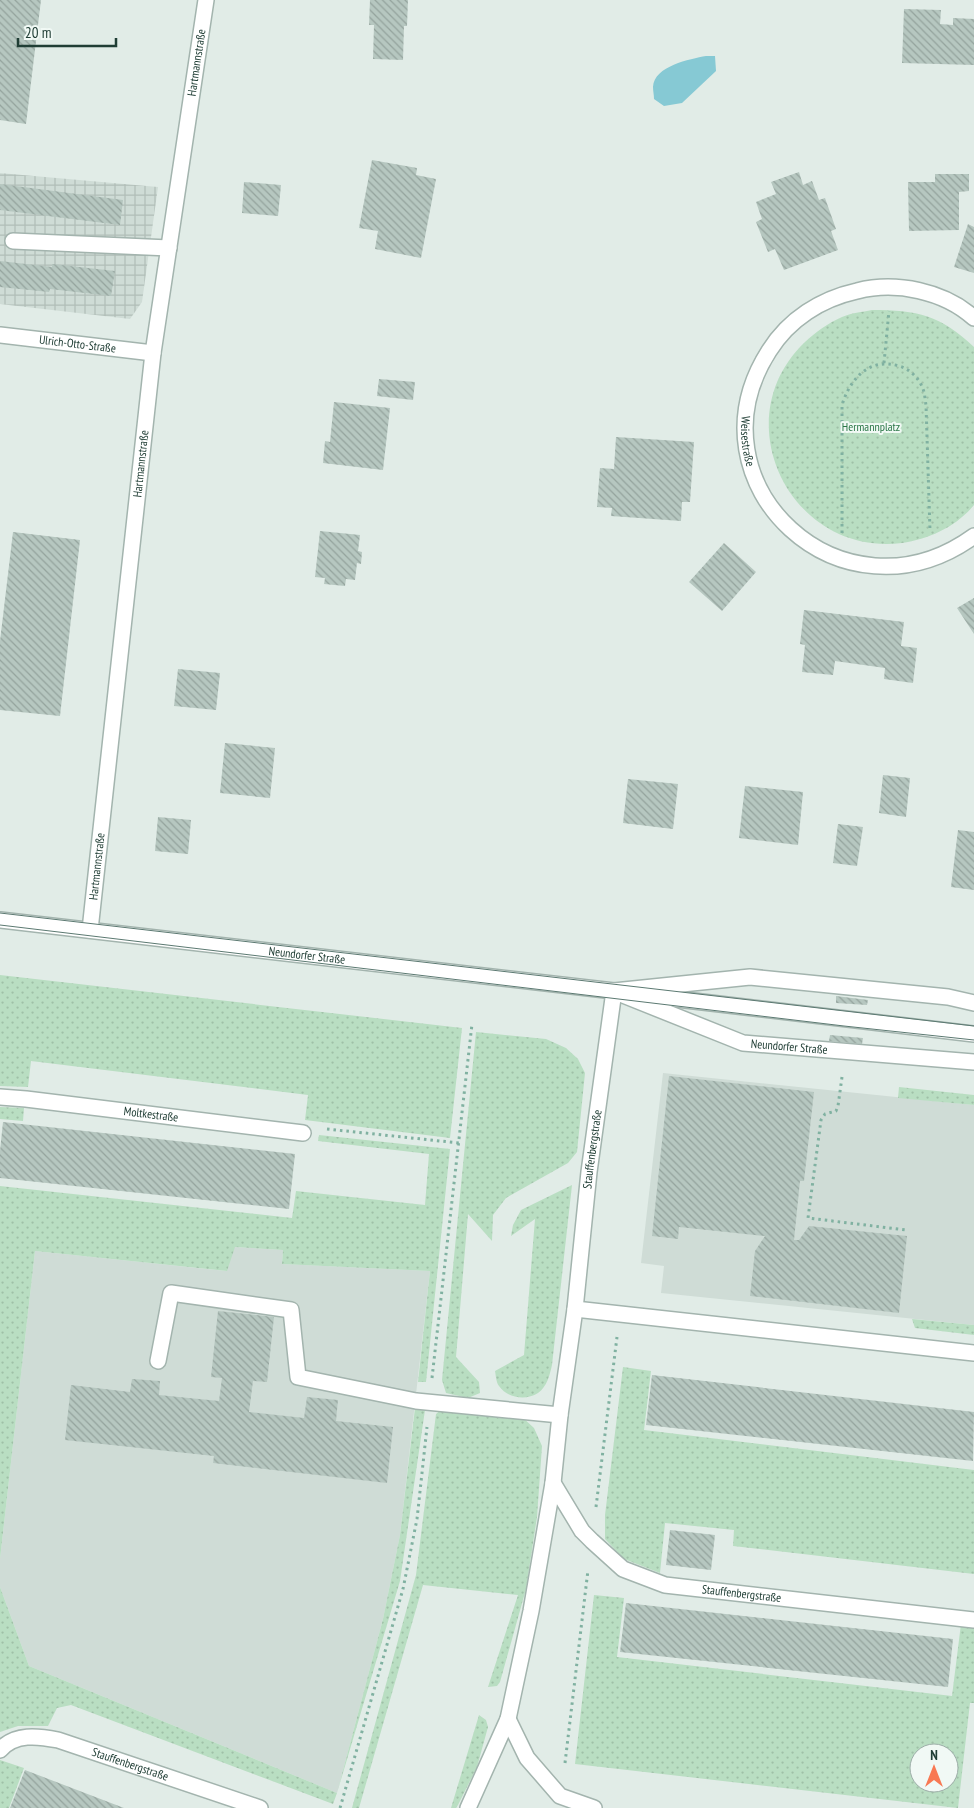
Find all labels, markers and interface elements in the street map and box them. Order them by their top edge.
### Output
scale bar [18,15,115,47]
text: 20 m [25,23,51,42]
street label: Hartmannstraße [184,28,209,97]
street label: Ulrich-Otto-Straße [38,332,117,356]
street label: Weisestraße [738,416,758,468]
park label: Hermannplatz [842,419,900,434]
street label: Hartmannstraße [129,429,152,498]
street label: Hartmannstraße [85,832,108,901]
street label: Neundorfer Straße [268,943,346,967]
street label: Neundorfer Straße [750,1036,828,1057]
street label: Moltkestraße [123,1103,179,1125]
street label: Stauffenbergstraße [579,1109,605,1190]
street label: Stauffenbergstraße [701,1581,782,1605]
north arrow [909,1743,959,1793]
street label: Stauffenbergstraße [90,1744,171,1784]
text: N [930,1746,938,1764]

